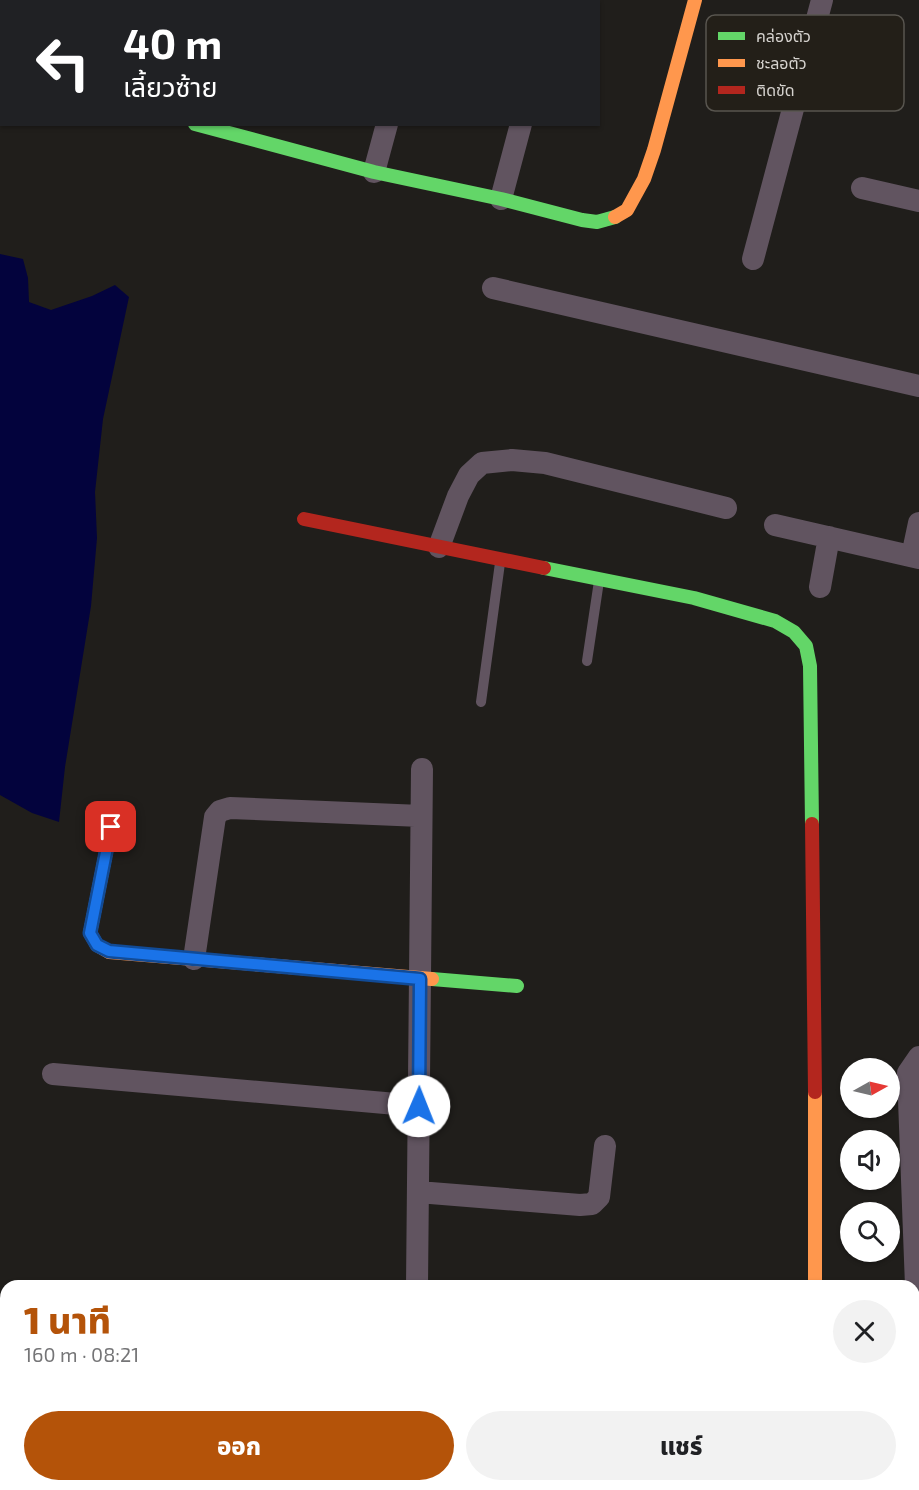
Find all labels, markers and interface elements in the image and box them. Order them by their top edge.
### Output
legend [706,15,904,111]
text: 40 m [123,17,222,67]
icon: left [24,24,102,102]
text: คล่องตัว [756,26,811,45]
text: ชะลอตัว [756,53,807,72]
text: เลี้ยวซ้าย [123,70,217,102]
text: ติดขัด [756,80,795,99]
pin [85,801,136,852]
icon: arrive [94,810,127,843]
north arrow [840,1058,900,1118]
map controls [840,1058,900,1262]
position arrow [387,1074,451,1138]
button: sound [840,1130,900,1190]
button: search [840,1202,900,1262]
text: 1 นาที [24,1298,111,1341]
button: close [833,1300,896,1363]
text: 160 m · 08:21 [24,1342,139,1366]
button: ออก [24,1411,454,1480]
button: แชร์ [466,1411,896,1480]

